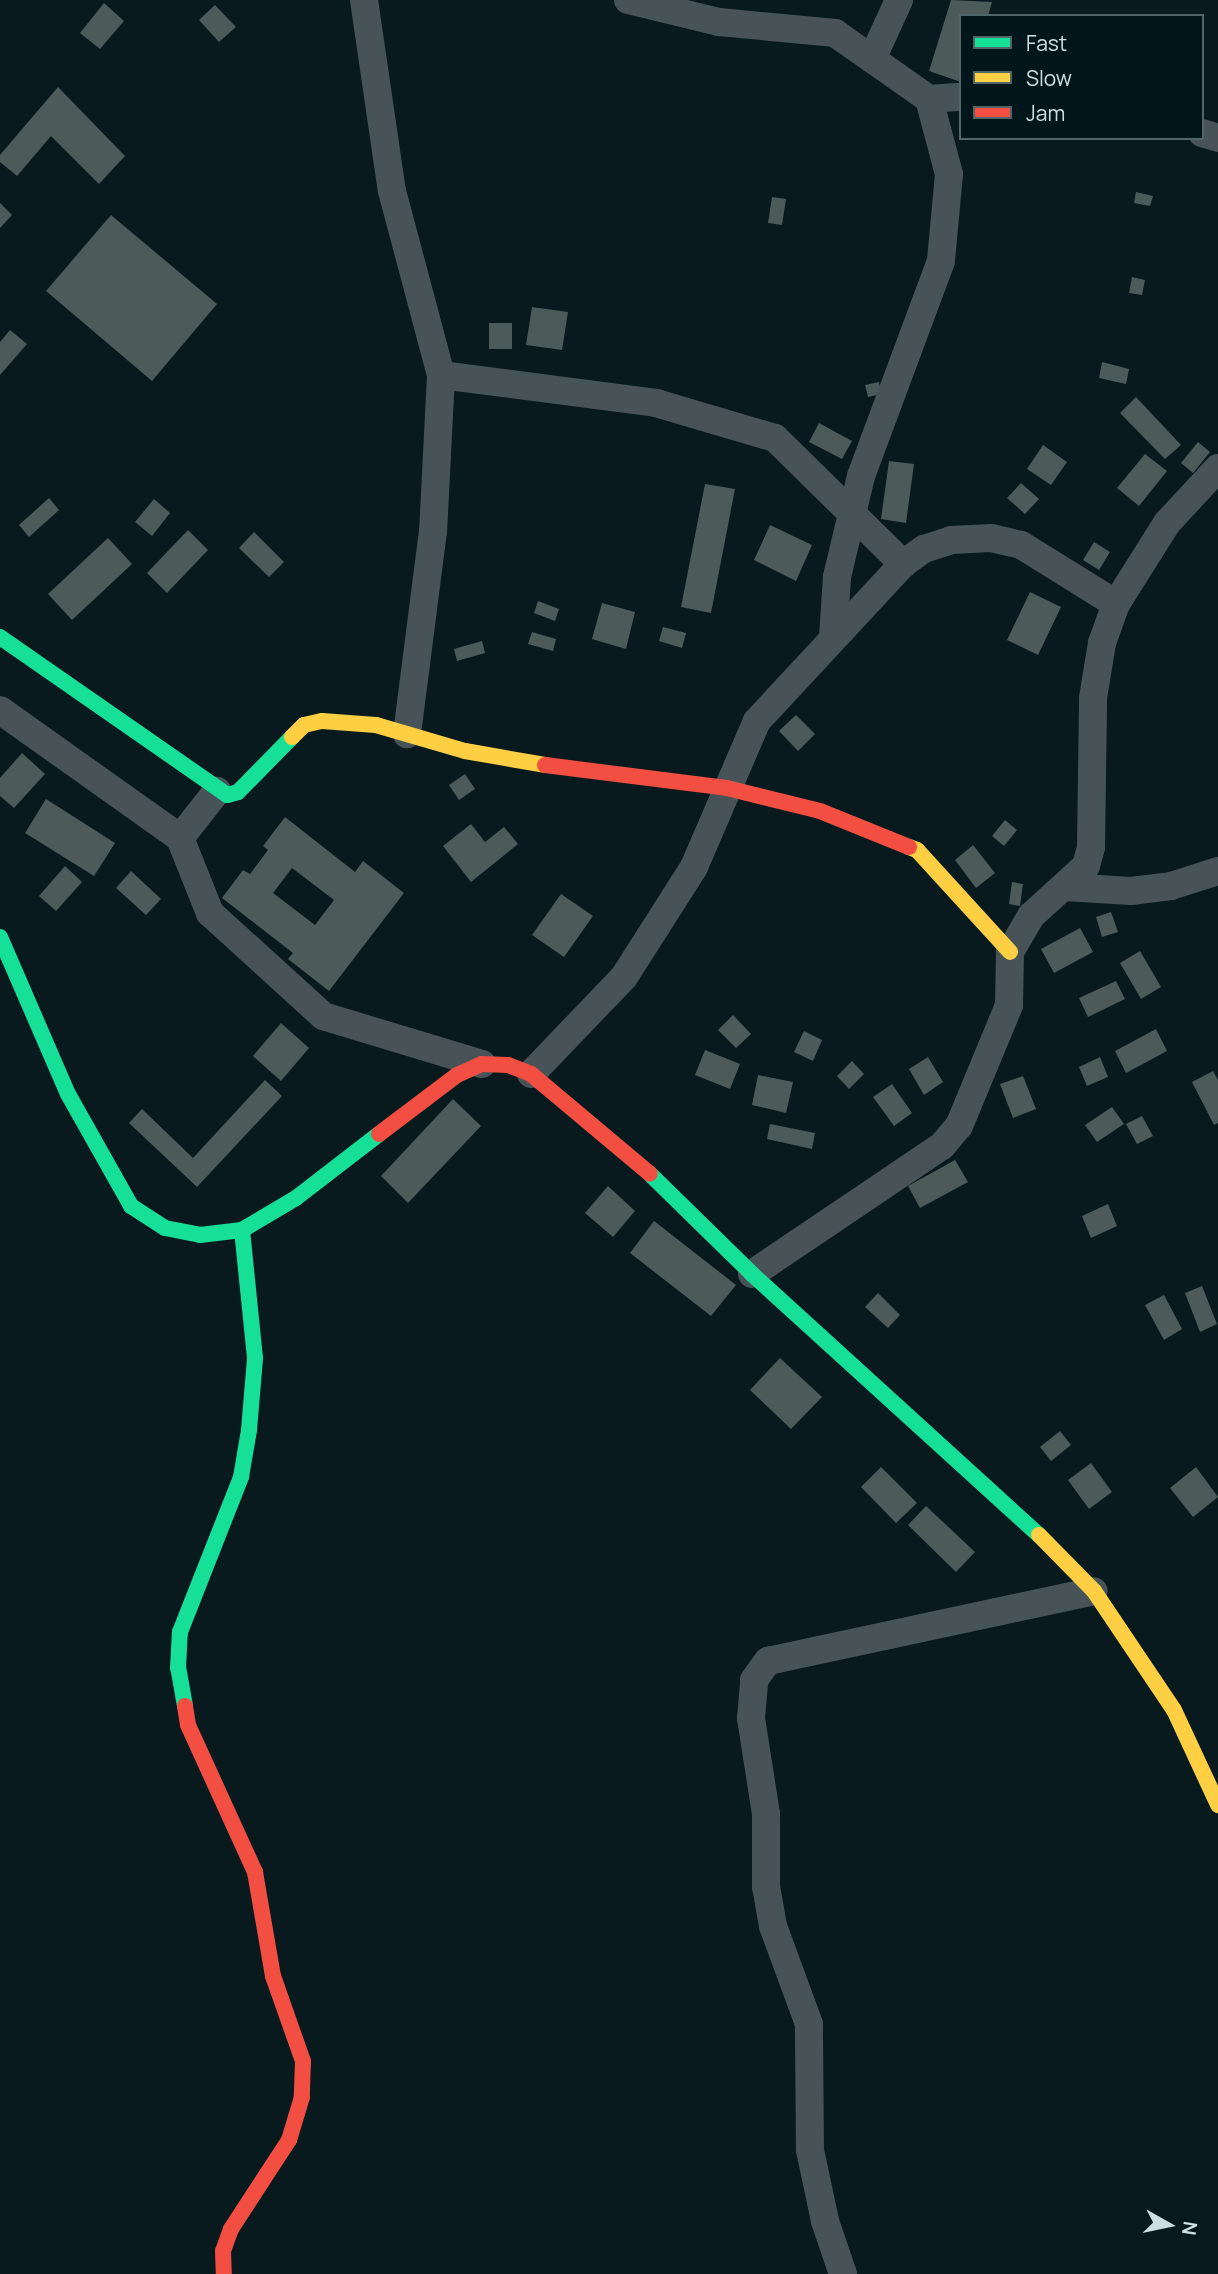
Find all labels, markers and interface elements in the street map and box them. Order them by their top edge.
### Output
legend [959,14,1204,140]
text: Fast [1026,29,1067,57]
text: Slow [1026,64,1072,92]
text: Jam [1026,99,1065,127]
north arrow [1134,2190,1204,2260]
text: N [1176,2220,1204,2237]

